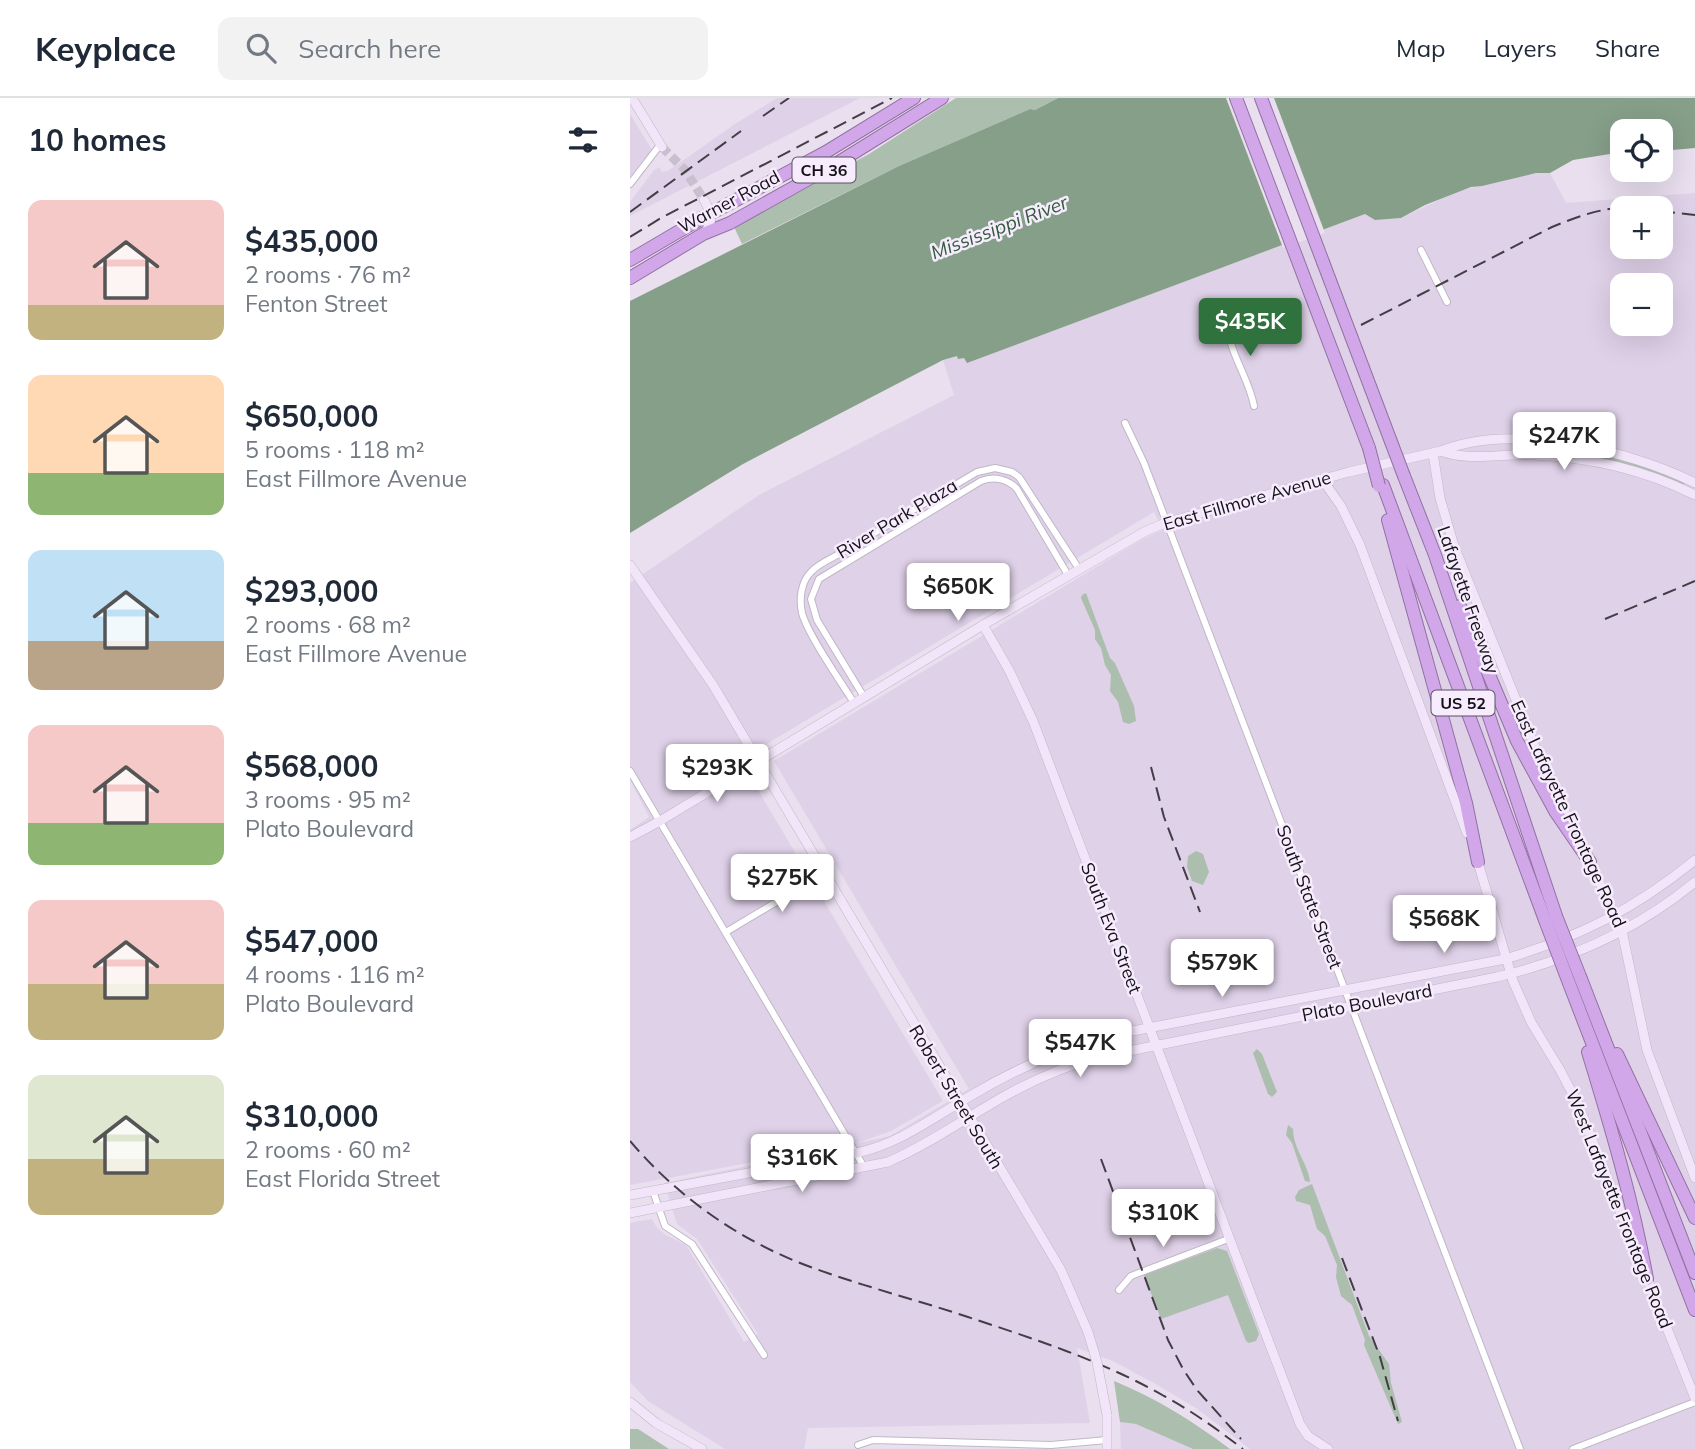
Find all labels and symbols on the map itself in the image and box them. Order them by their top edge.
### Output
road number: CH 36 [792,158,856,183]
street label: Warner Road [674,165,784,238]
water label: Mississippi River [927,189,1072,264]
pin: $435K [1201,299,1299,358]
pin: $247K [1515,412,1613,472]
street label: East Fillmore Avenue [1160,466,1334,536]
street label: River Park Plaza [832,474,961,564]
street label: Lafayette Freeway [1432,523,1505,677]
pin: $650K [909,564,1007,623]
road number: US 52 [1432,690,1494,716]
street label: East Lafayette Frontage Road [1506,696,1631,931]
pin: $293K [668,744,766,804]
street label: South State Street [1271,822,1347,972]
pin: $275K [733,854,831,914]
street label: South Eva Street [1076,859,1147,997]
pin: $568K [1395,896,1493,955]
pin: $579K [1173,940,1271,999]
street label: Plato Boulevard [1300,979,1434,1026]
street label: Robert Street South [904,1020,1009,1173]
pin: $547K [1031,1020,1129,1079]
street label: West Lafayette Frontage Road [1561,1086,1678,1332]
pin: $316K [753,1134,851,1194]
pin: $310K [1114,1190,1212,1249]

